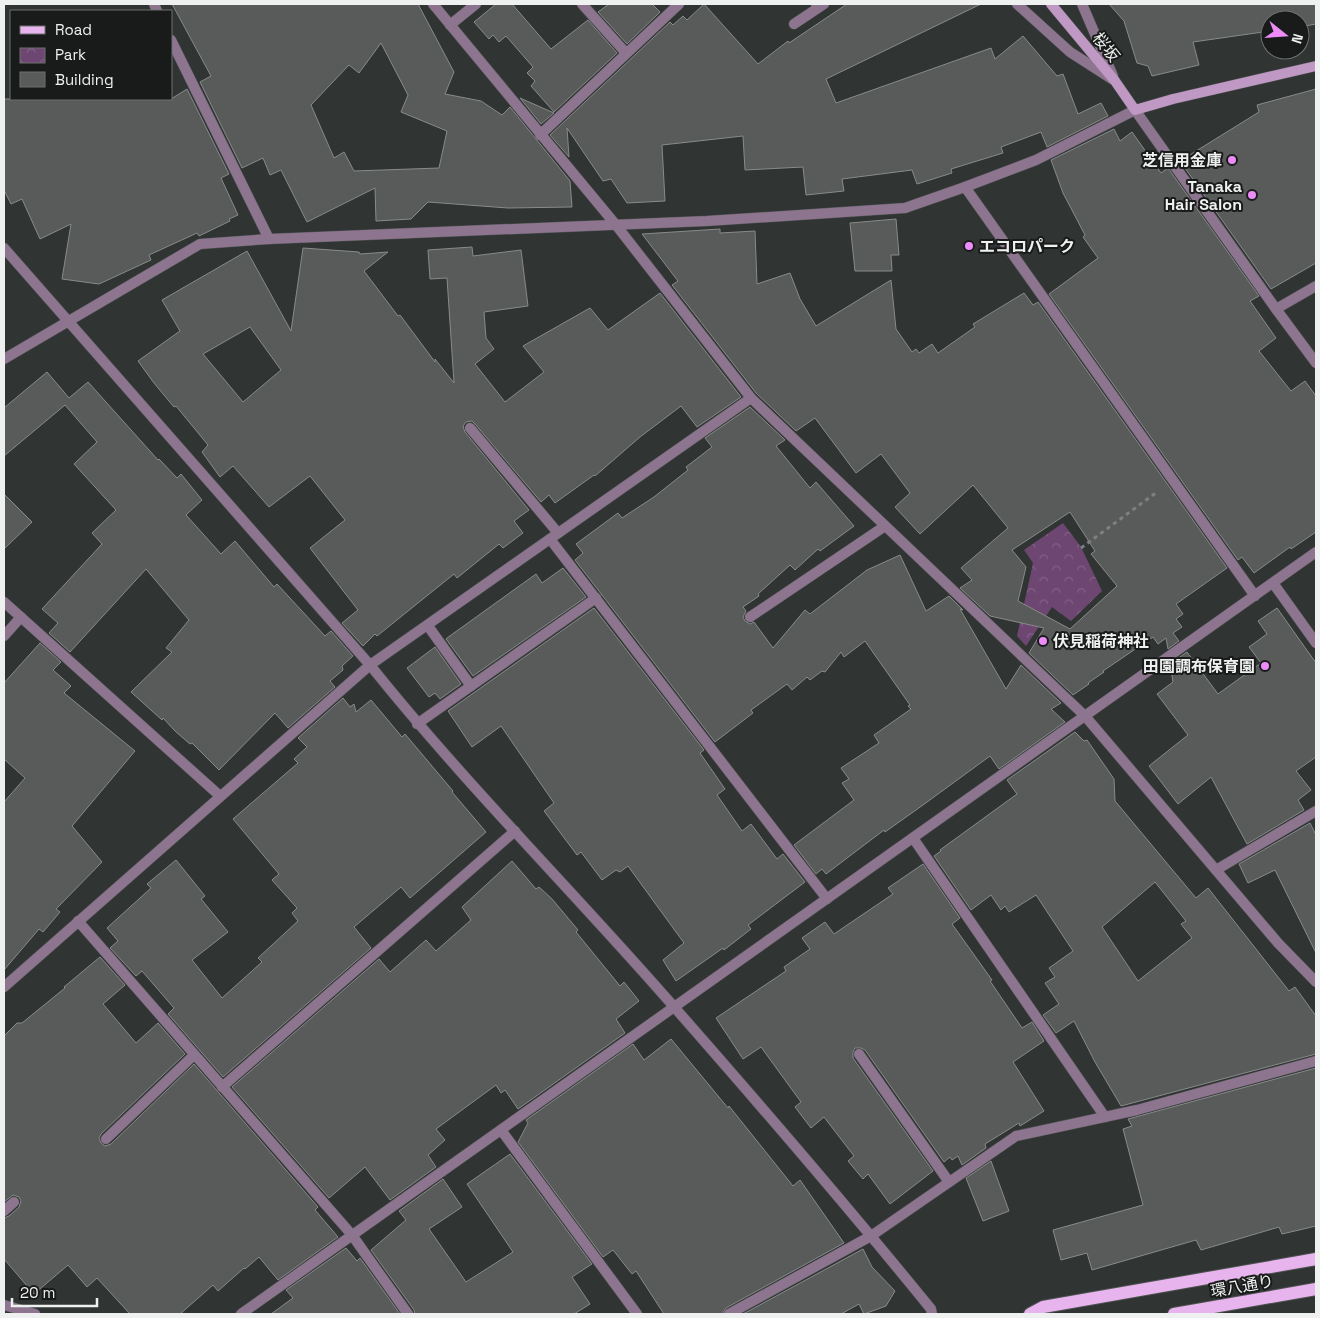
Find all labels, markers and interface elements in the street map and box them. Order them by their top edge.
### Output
legend [10,10,172,100]
north arrow [1260,10,1310,60]
text: Road [55,20,92,39]
street label: 桜坂 [1088,28,1124,66]
text: N [1287,32,1307,46]
text: Park [55,45,86,64]
text: Building [55,70,114,89]
place label: 芝信用金庫 [1142,150,1222,171]
marker: 芝信用金庫 [1226,154,1238,166]
place label: Tanaka Hair Salon [1165,176,1242,215]
marker: Tanaka Hair Salon [1246,189,1258,201]
place label: エコロパーク [979,236,1075,257]
marker: エコロパーク [963,240,975,252]
place label: 伏見稲荷神社 [1053,631,1149,652]
marker: 伏見稲荷神社 [1037,635,1049,647]
place label: 田園調布保育園 [1143,656,1255,677]
marker: 田園調布保育園 [1259,660,1271,672]
street label: 環八通り [1209,1270,1275,1302]
scale bar [12,1276,98,1308]
text: 20 m [20,1283,55,1302]

